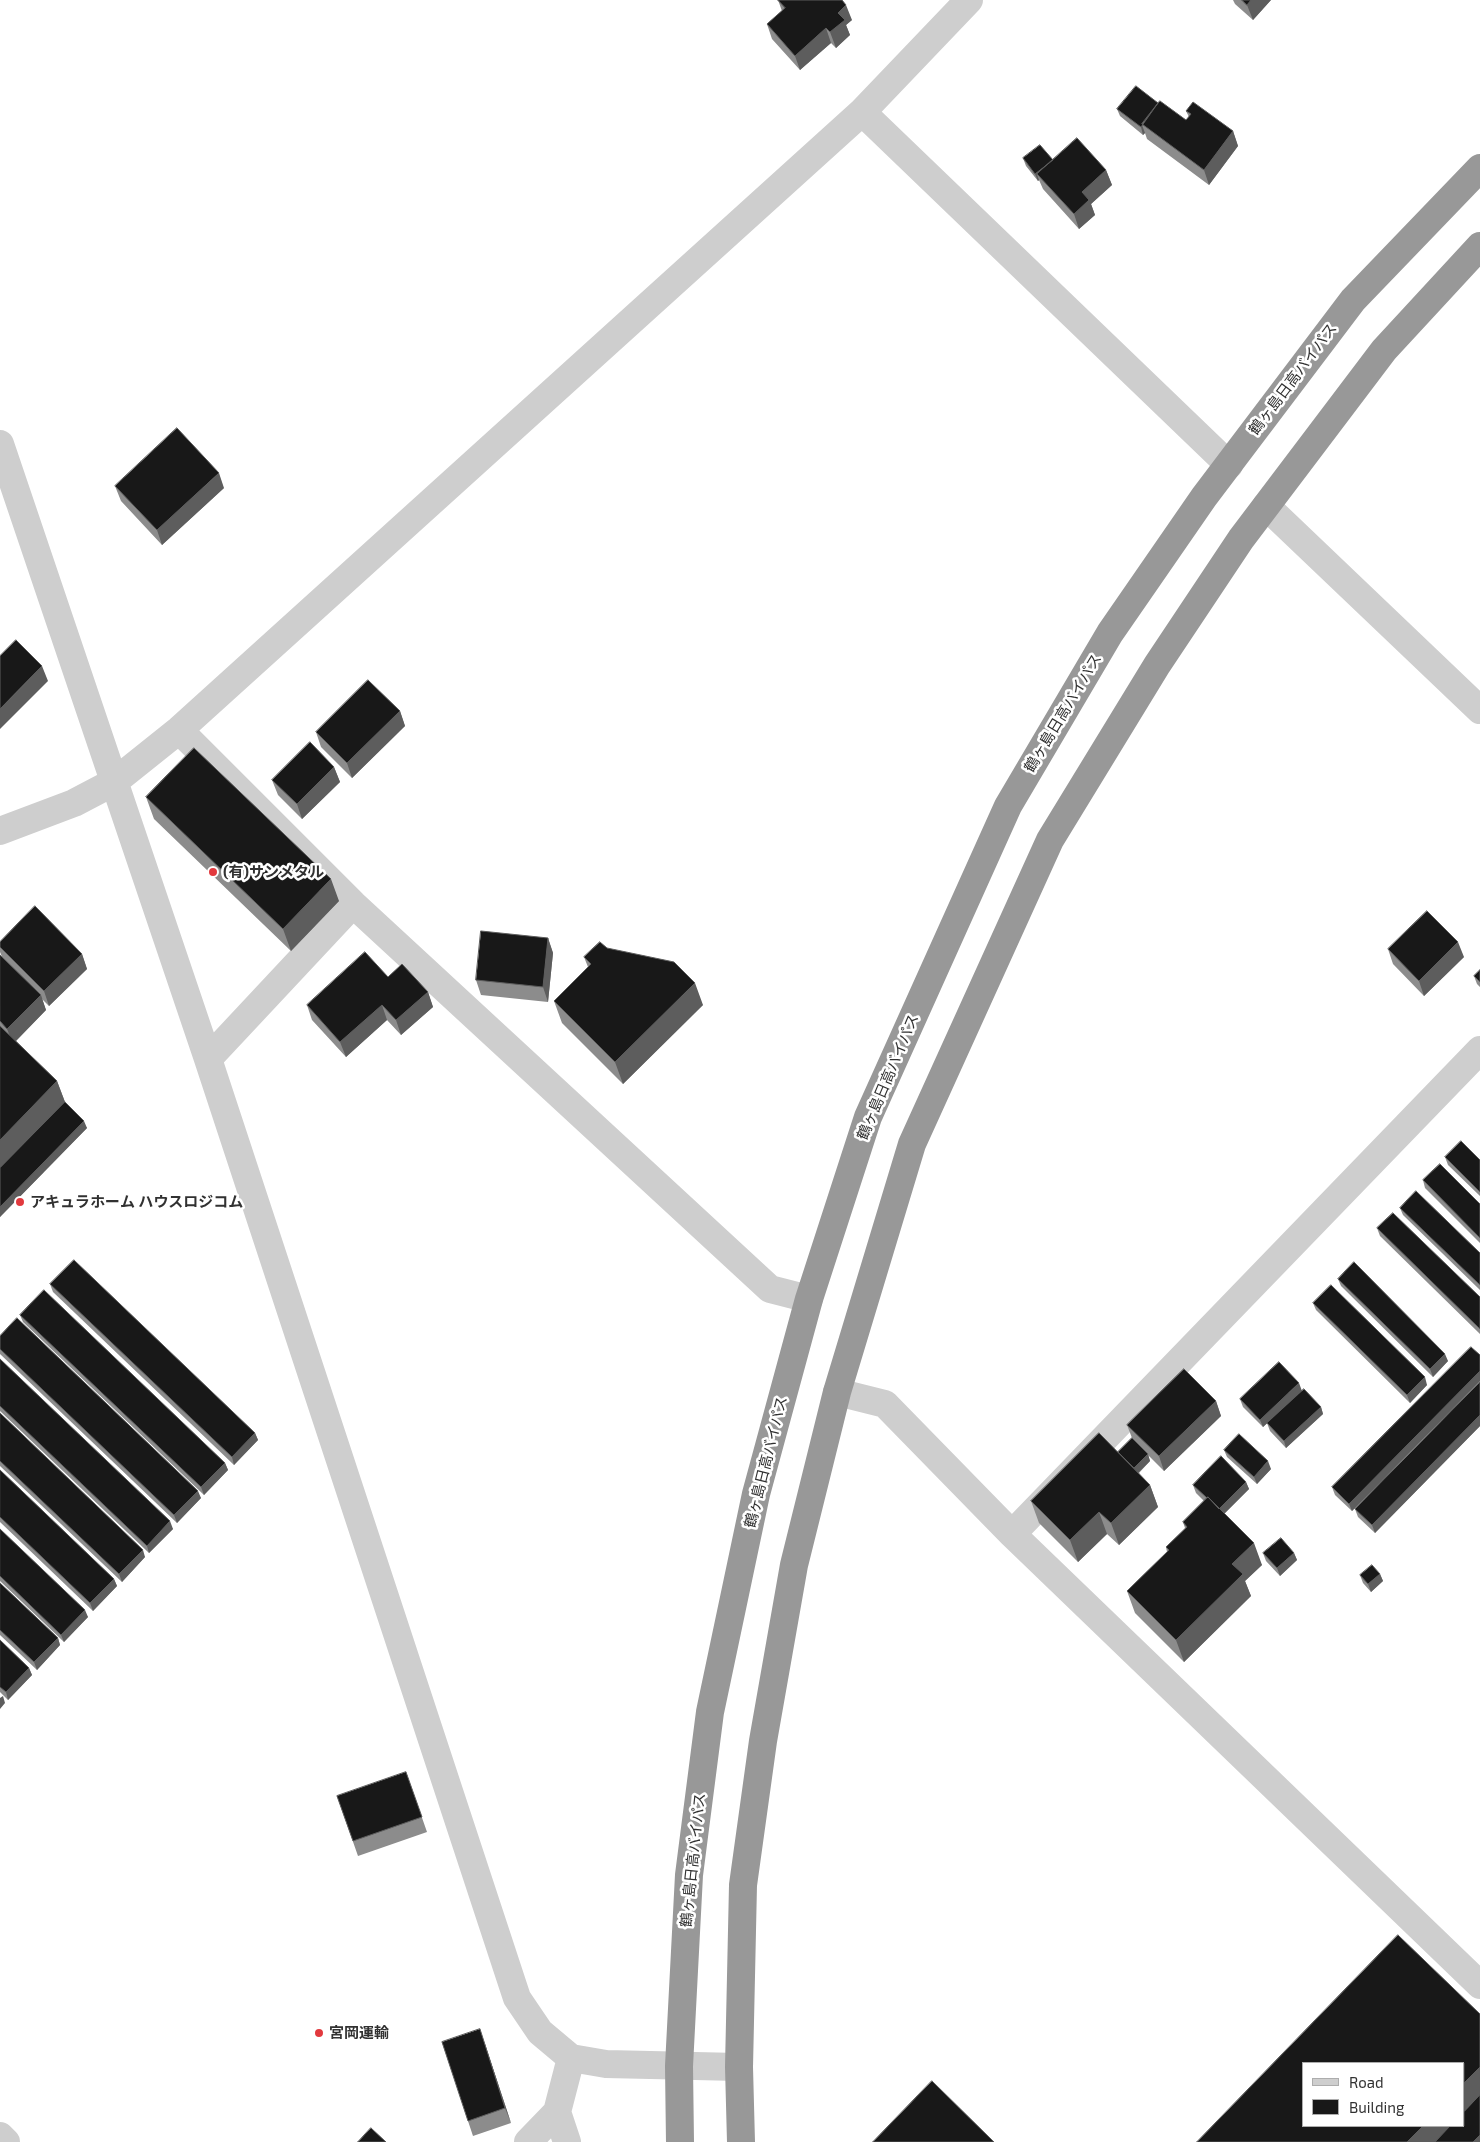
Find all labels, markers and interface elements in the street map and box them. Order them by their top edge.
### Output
street label: 鶴ヶ島日高バイパス [1245,320,1341,438]
street label: 鶴ヶ島日高バイパス [1021,651,1105,775]
place label: (有)サンメタル [223,863,324,881]
marker: (有)サンメタル [207,866,219,878]
street label: 鶴ヶ島日高バイパス [853,1011,923,1143]
place label: アキュラホーム ハウスロジコム [30,1193,243,1211]
marker: アキュラホーム ハウスロジコム [14,1196,26,1208]
street label: 鶴ヶ島日高バイパス [741,1394,791,1530]
street label: 鶴ヶ島日高バイパス [677,1792,709,1928]
place label: 宮岡運輸 [329,2024,389,2042]
marker: 宮岡運輸 [313,2027,325,2039]
legend [1302,2062,1465,2127]
text: Road [1349,2073,1384,2091]
text: Building [1349,2098,1404,2116]

